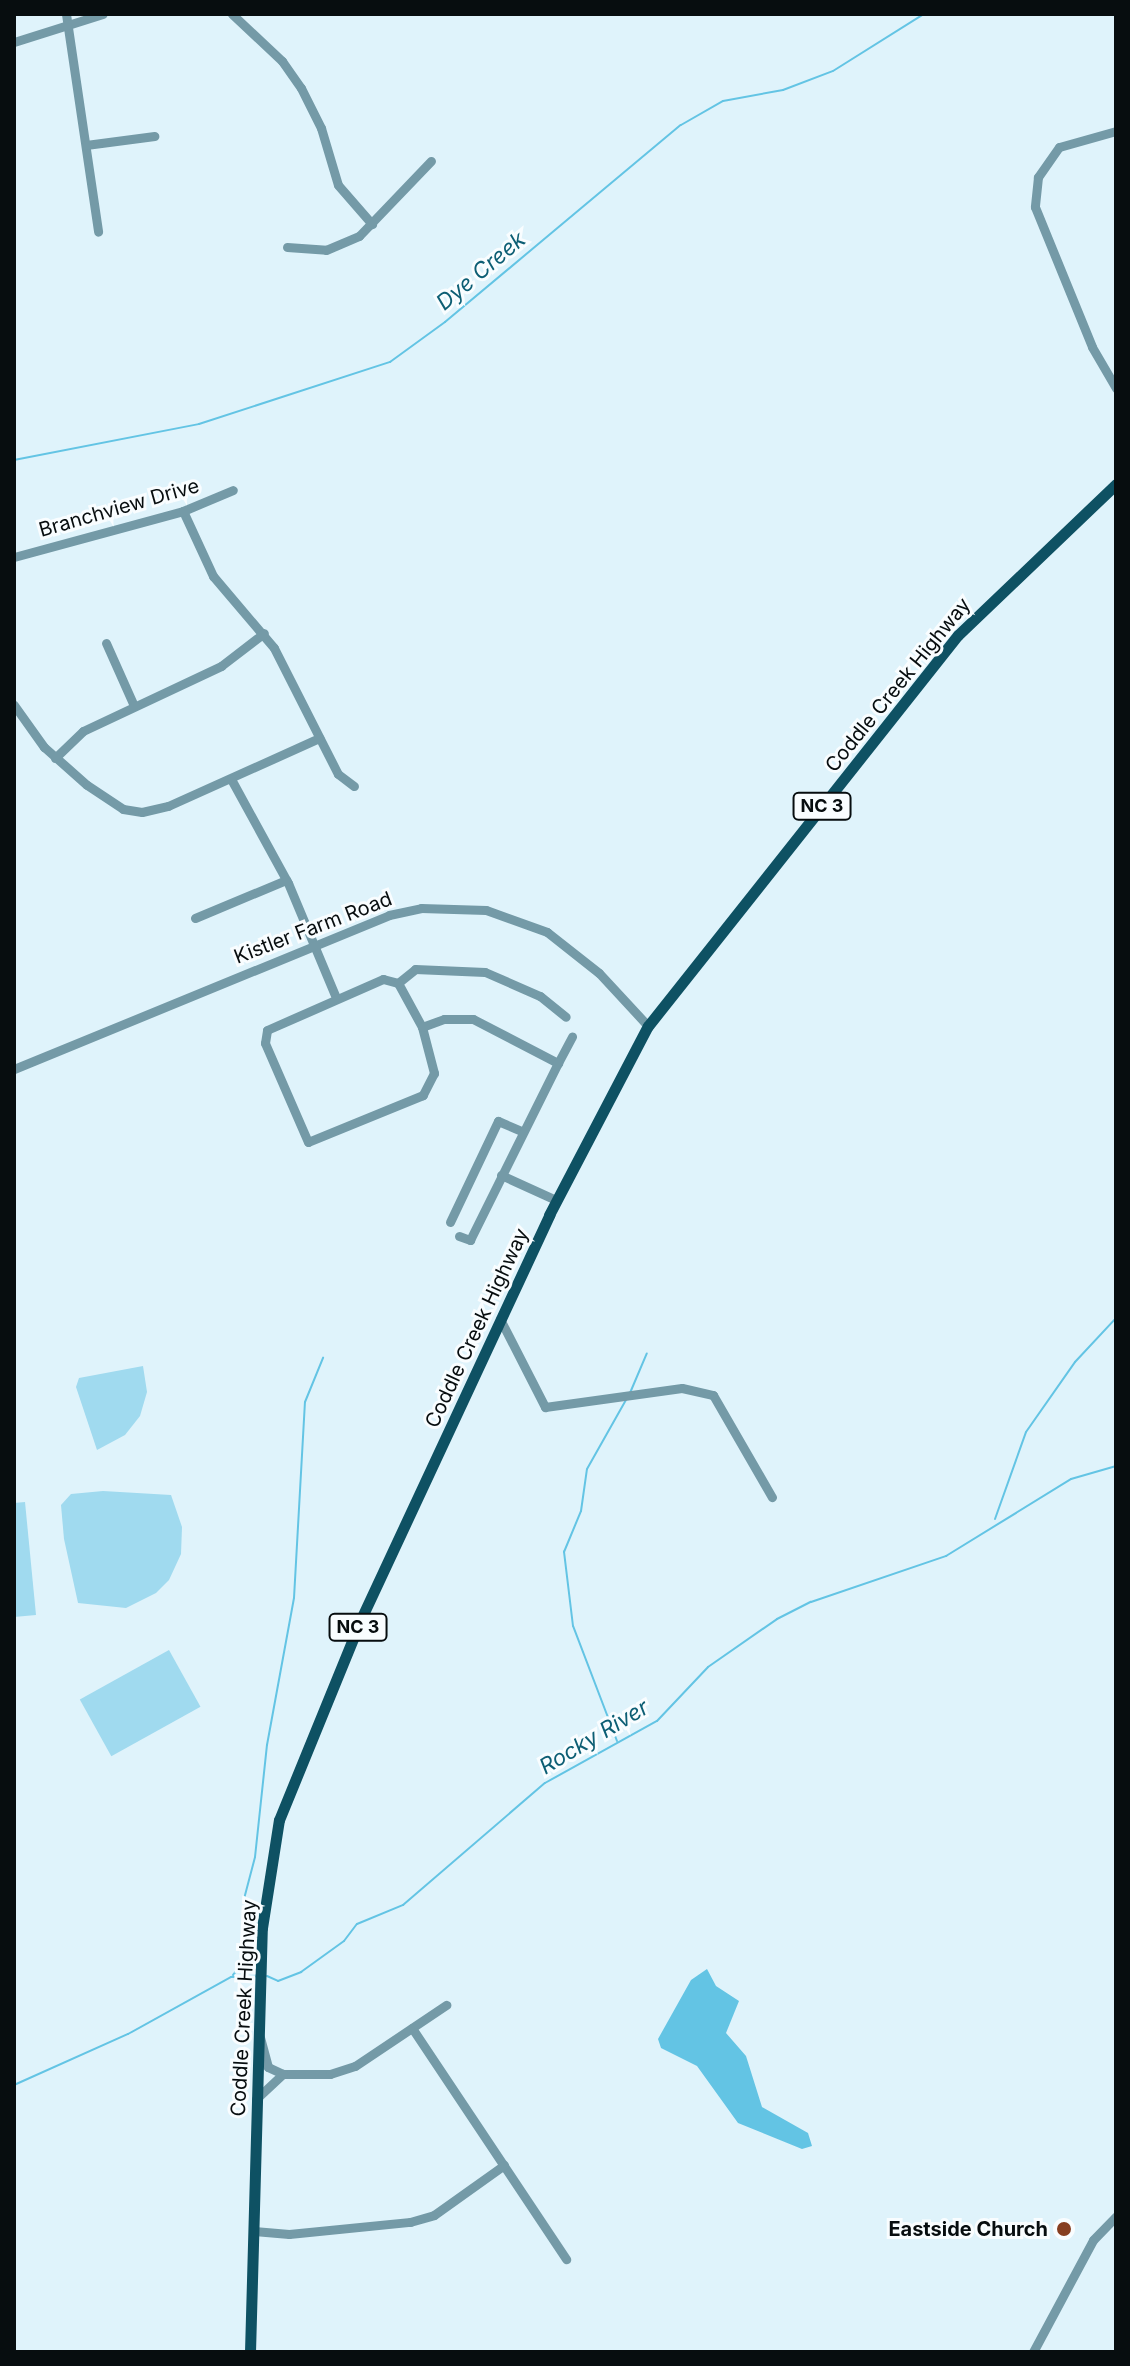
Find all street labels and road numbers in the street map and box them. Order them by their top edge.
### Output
street label: Branchview Drive [36,474,202,542]
street label: Coddle Creek Highway [820,593,976,777]
road number: NC 3 [792,792,852,820]
street label: Kistler Farm Road [231,887,395,969]
street label: Coddle Creek Highway [420,1224,534,1432]
road number: NC 3 [328,1613,388,1641]
street label: Coddle Creek Highway [226,1899,262,2117]

